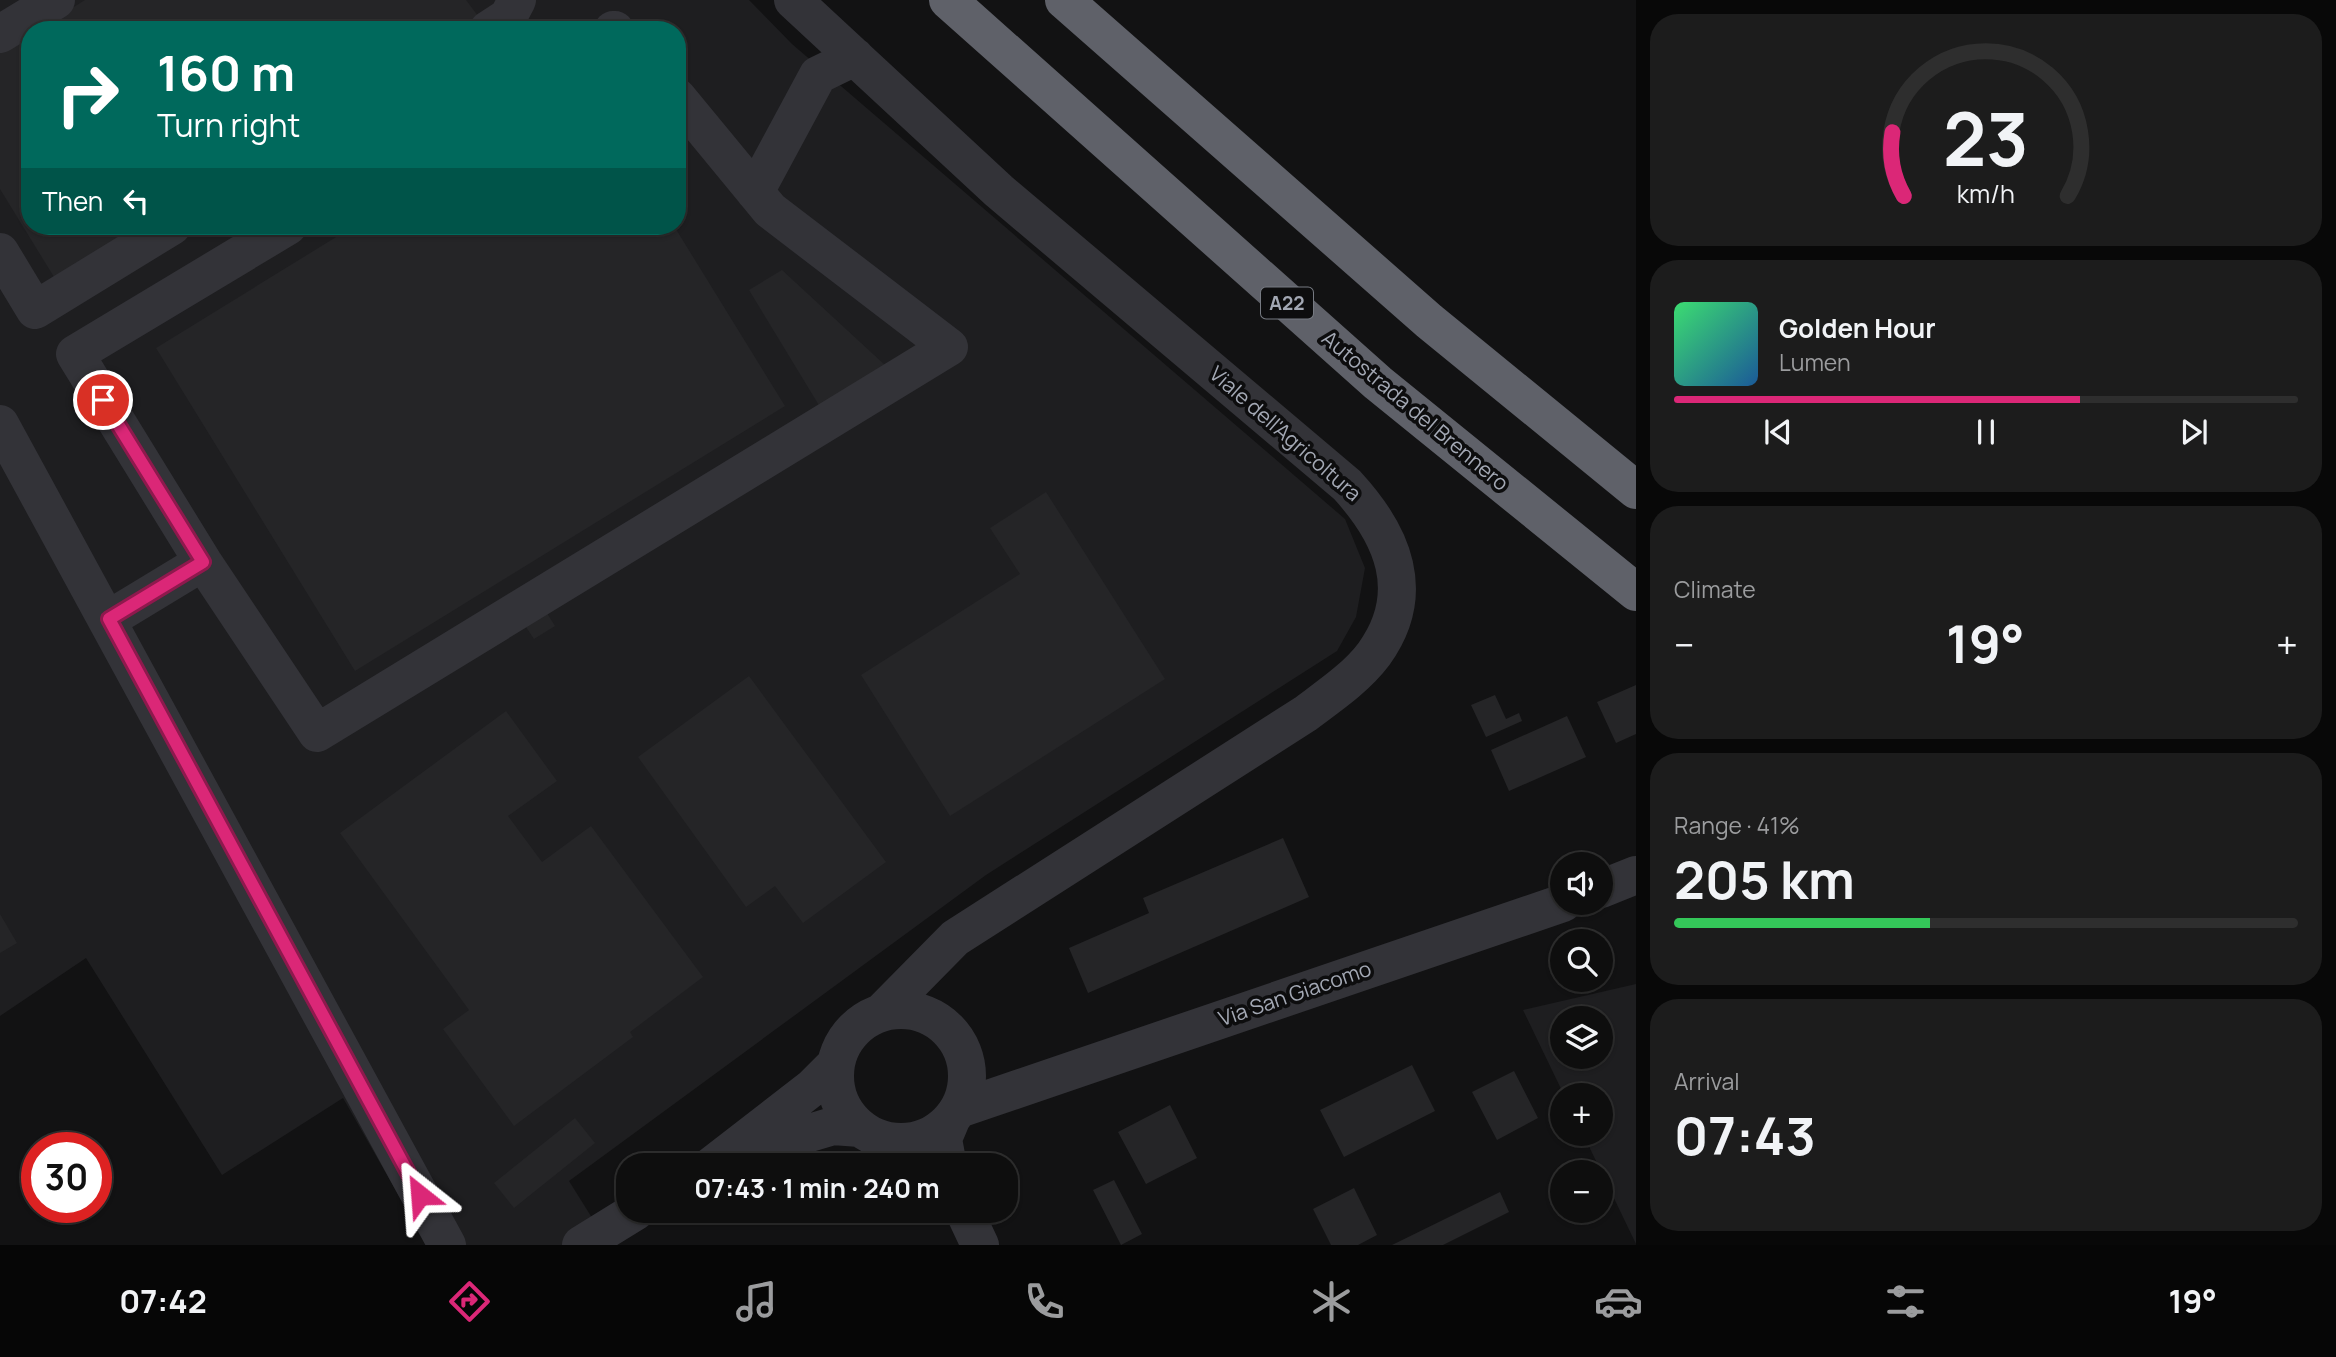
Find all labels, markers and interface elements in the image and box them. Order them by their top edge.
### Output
text: 160 m [157,39,295,106]
icon: right [42,49,133,140]
text: 23 [1943,88,2029,188]
text: Turn right [157,103,300,147]
text: km/h [1957,176,2015,211]
icon: left [117,182,155,220]
text: Then [42,183,103,219]
road number: A22 [1261,288,1313,318]
text: Golden Hour [1779,310,1936,346]
street label: Autostrada del Brennero [1316,324,1515,497]
text: Lumen [1779,346,1851,378]
street label: Viale dell'Agricoltura [1204,359,1368,507]
pin [73,370,133,430]
icon: arrive [84,381,122,419]
icon: previous [1759,413,1797,451]
icon: pause [1967,413,2005,451]
icon: next [2175,413,2213,451]
text: Climate [1674,573,1756,605]
text: 19° [1946,608,2025,679]
text: − [1674,618,1695,670]
text: + [2276,618,2298,670]
text: Range · 41% [1674,809,1800,841]
text: 205 km [1674,844,1855,915]
map controls [1550,852,1613,1223]
button: sound [1550,852,1613,915]
button: search [1550,929,1613,992]
street label: Via San Giacomo [1215,954,1375,1032]
button: layers [1550,1006,1613,1069]
text: Arrival [1674,1065,1740,1097]
button: + [1550,1083,1613,1146]
text: 07:43 [1674,1100,1816,1171]
speed limit sign: 30 [21,1132,112,1223]
position arrow [383,1158,457,1232]
button: − [1550,1160,1613,1223]
text: 07:43 · 1 min · 240 m [694,1170,940,1206]
icon: directions [445,1277,494,1326]
icon: music [732,1277,781,1326]
icon: phone [1020,1277,1069,1326]
icon: climate [1307,1277,1356,1326]
icon: car [1594,1277,1643,1326]
icon: filters [1881,1277,1930,1326]
text: 07:42 [119,1279,207,1323]
text: 19° [2169,1279,2217,1323]

